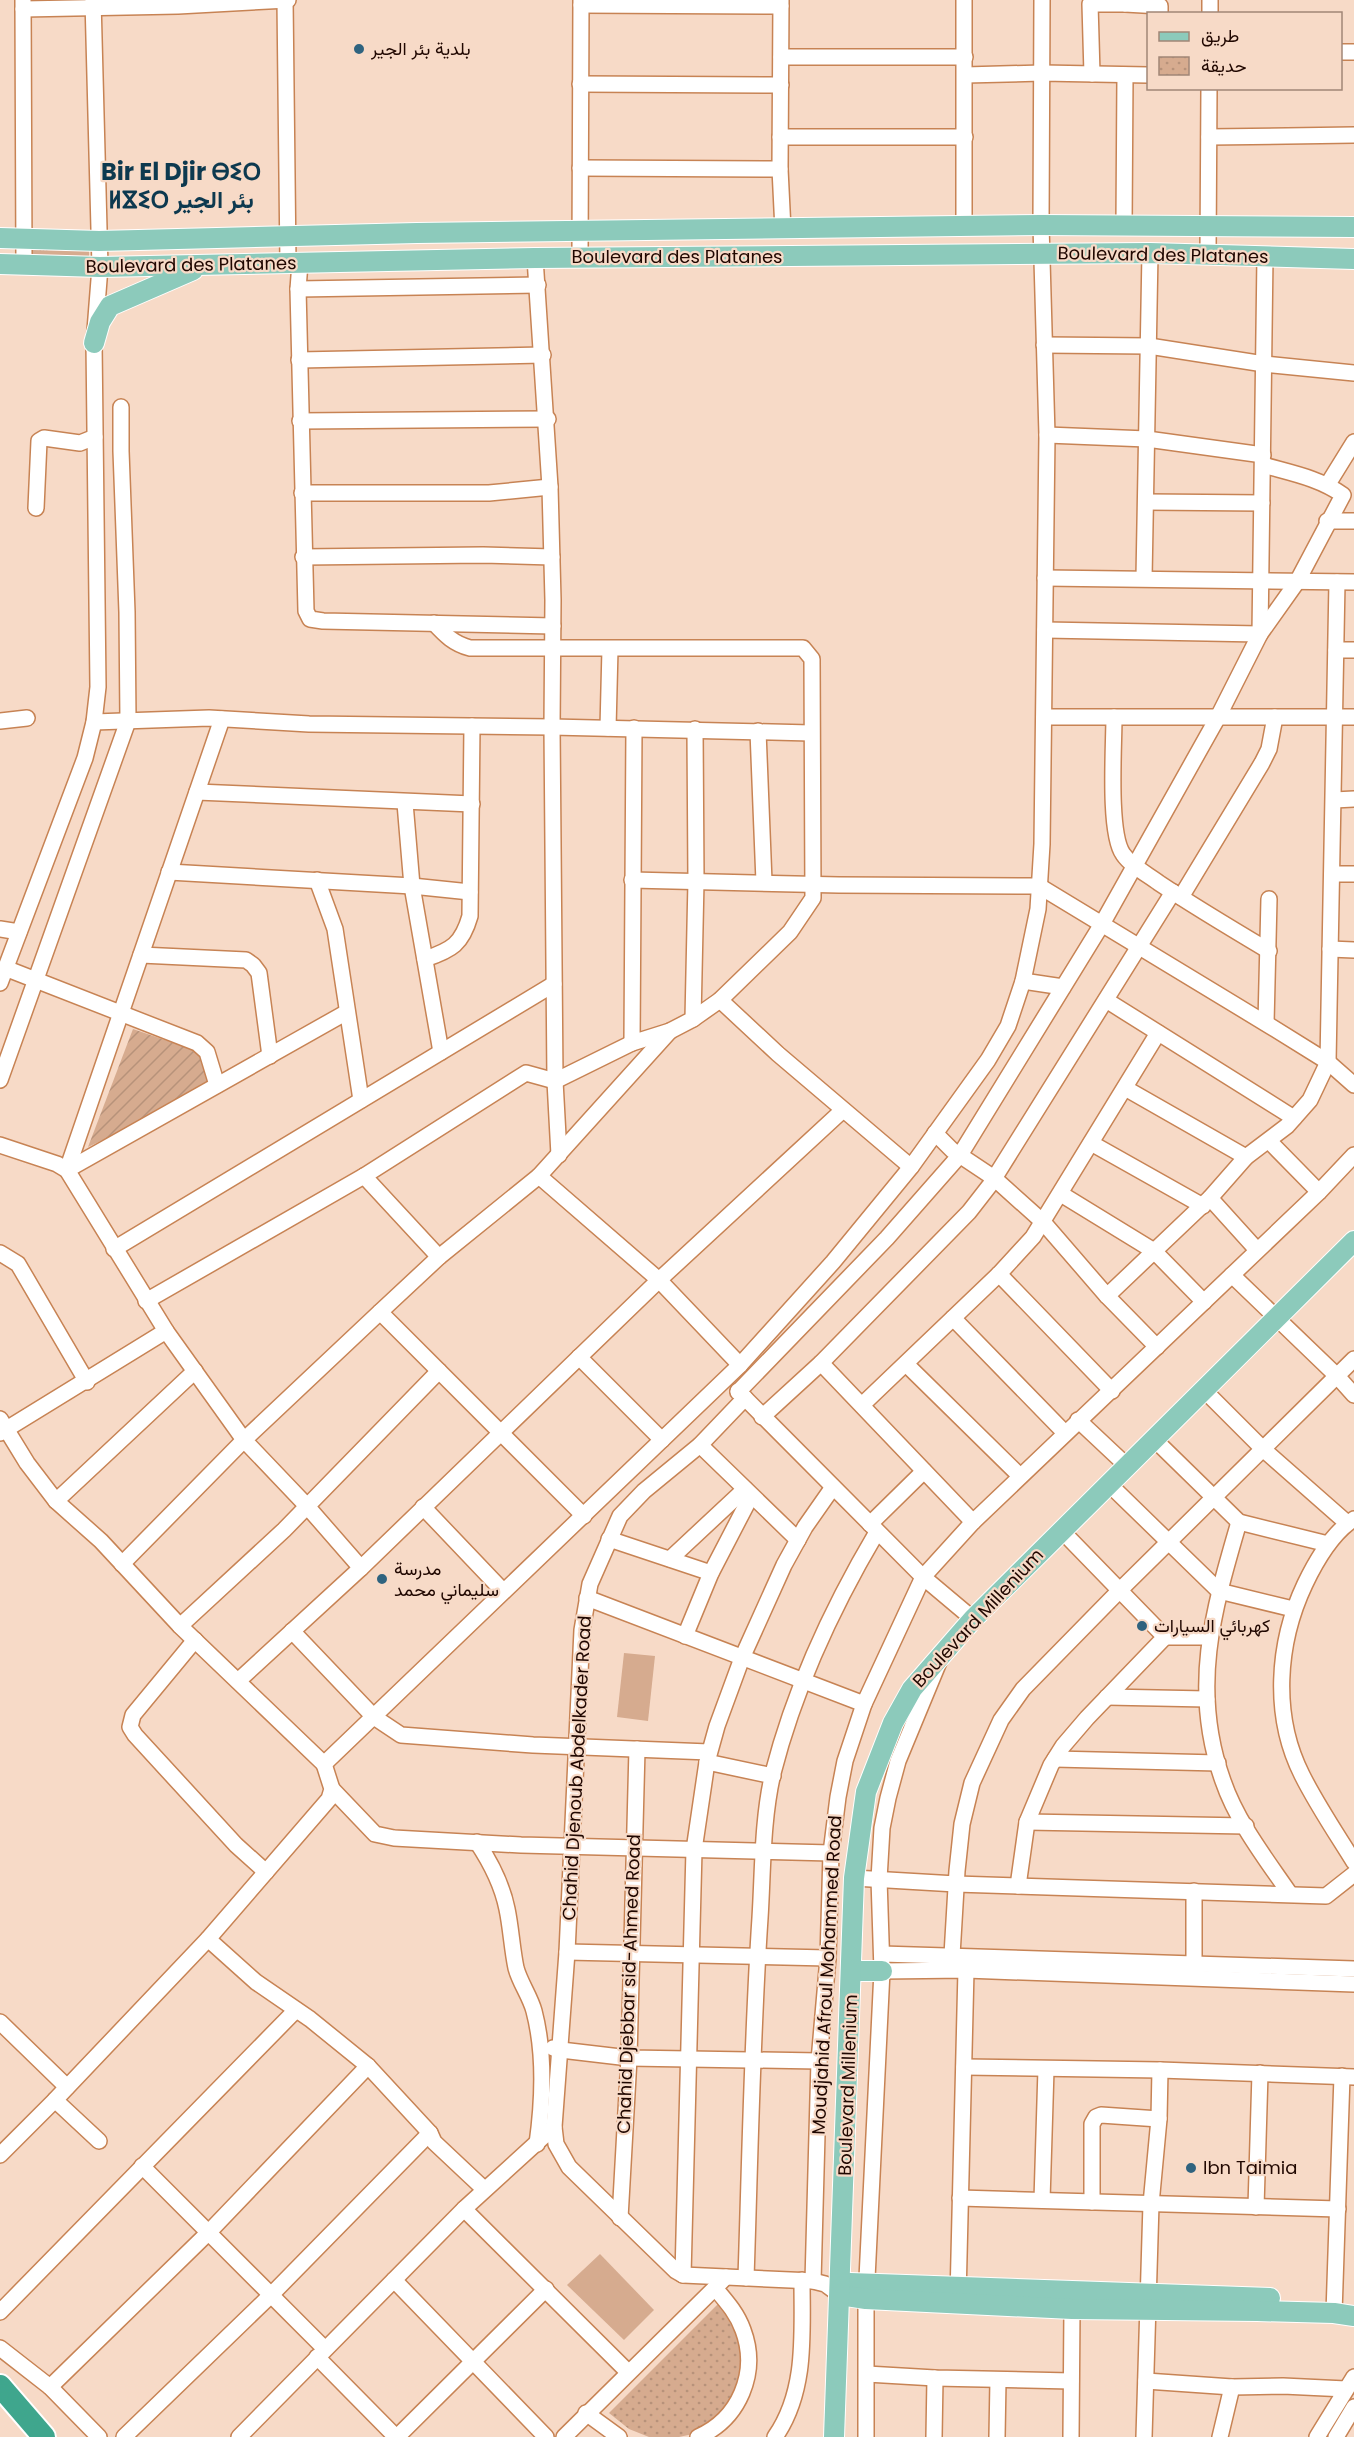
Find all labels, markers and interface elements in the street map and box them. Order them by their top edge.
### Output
legend [1147,12,1342,90]
text: طريق [1201,23,1239,48]
place label: بلدية بئر الجير [370,36,471,61]
marker: بلدية بئر الجير [352,42,366,56]
text: حديقة [1201,53,1247,78]
district label: Bir El Djir ⴱⵉⵔ ⵍⴵⵉⵔ بئر الجير [101,155,261,216]
street label: Boulevard des Platanes [1057,240,1269,269]
street label: Boulevard des Platanes [572,244,782,269]
street label: Boulevard des Platanes [85,250,297,279]
street label: Boulevard Millenium [907,1543,1049,1693]
place label: مدرسة سليماني محمد [394,1556,499,1605]
marker: مدرسة سليماني محمد [375,1572,389,1586]
place label: كهربائي السيارات [1154,1613,1270,1641]
street label: Chahid Djenoub Abdelkader Road [556,1615,597,1921]
marker: كهربائي السيارات [1135,1619,1149,1633]
street label: Moudjahid Afroul Mohammed Road [806,1815,847,2135]
street label: Chahid Djebbar sid-Ahmed Road [611,1834,646,2134]
street label: Boulevard Millenium [832,1994,863,2176]
place label: Ibn Taimia [1203,2155,1297,2180]
marker: Ibn Taimia [1184,2161,1198,2175]

